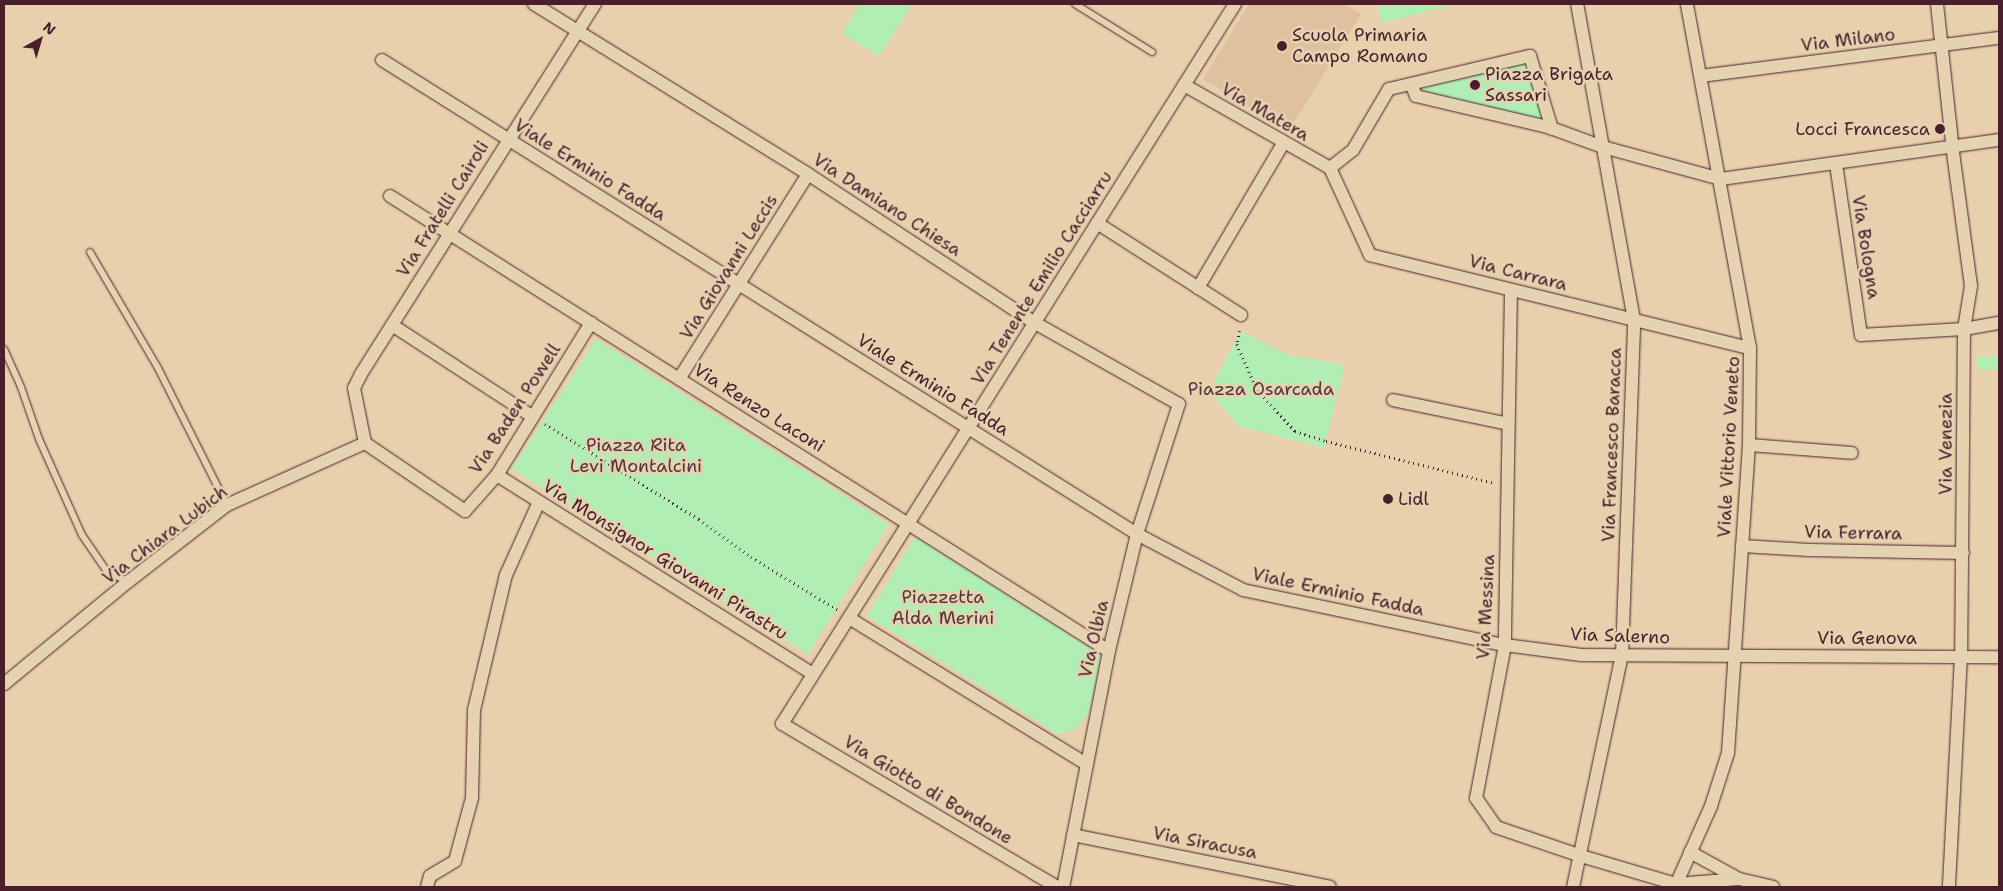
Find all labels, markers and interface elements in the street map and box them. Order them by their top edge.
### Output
north arrow [15,15,65,65]
text: N [39,18,59,39]
street label: Via Milano [1800,23,1896,57]
place label: Scuola Primaria Campo Romano [1292,25,1428,68]
marker: Scuola Primaria Campo Romano [1276,40,1288,52]
place label: Piazza Brigata Sassari [1485,64,1613,106]
street label: Via Matera [1217,78,1313,146]
marker: Piazza Brigata Sassari [1469,79,1481,91]
street label: Viale Erminio Fadda [510,114,670,226]
place label: Locci Francesca [1795,118,1930,140]
marker: Locci Francesca [1934,123,1946,135]
street label: Via Fratelli Cairoli [392,137,494,281]
street label: Via Damiano Chiesa [809,149,965,261]
street label: Via Tenente Emilio Cacciarru [967,167,1117,389]
street label: Via Giovanni Leccis [675,190,783,344]
street label: Via Bologna [1847,194,1885,300]
street label: Via Carrara [1466,250,1570,296]
street label: Viale Erminio Fadda [853,329,1013,441]
street label: Via Baden Powell [465,340,565,478]
street label: Via Francesco Baracca [1598,347,1626,543]
street label: Viale Vittorio Veneto [1713,356,1745,538]
street label: Via Renzo Laconi [689,359,829,457]
park label: Piazza Osarcada [1188,378,1334,400]
street label: Via Venezia [1935,393,1957,495]
park label: Piazza Rita Levi Montalcini [570,435,702,478]
street label: Via Monsignor Giovanni Pirastru [539,475,791,645]
street label: Via Chiara Lubich [98,481,232,589]
place label: Lidl [1398,488,1429,510]
marker: Lidl [1382,493,1394,505]
street label: Via Ferrara [1804,521,1902,545]
street label: Via Messina [1472,554,1500,660]
street label: Viale Erminio Fadda [1250,563,1426,621]
park label: Piazzetta Alda Merini [892,587,994,630]
street label: Via Olbia [1075,598,1113,680]
street label: Via Salerno [1570,623,1670,649]
street label: Via Genova [1817,627,1917,649]
street label: Via Giotto di Bondone [840,731,1016,849]
street label: Via Siracusa [1151,822,1259,864]

